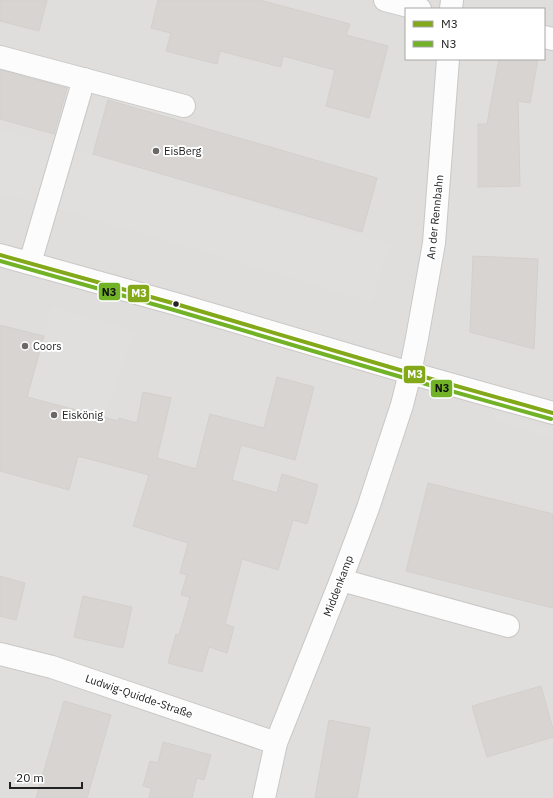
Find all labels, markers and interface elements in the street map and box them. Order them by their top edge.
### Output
legend [405,8,545,60]
text: M3 [441,16,458,31]
text: N3 [441,36,457,51]
place label: EisBerg [164,144,202,158]
marker: EisBerg [151,146,161,156]
street label: An der Rennbahn [424,174,446,260]
line badge: N3 [98,282,121,301]
line badge: M3 [127,284,150,303]
text: N3 [102,285,116,299]
text: M3 [131,286,147,300]
unlabelled marker [171,299,181,309]
place label: Coors [33,339,62,353]
marker: Coors [20,341,30,351]
line badge: M3 [403,365,426,384]
text: M3 [407,367,423,381]
line badge: N3 [430,379,453,398]
text: N3 [435,381,449,395]
place label: Eiskönig [62,408,103,422]
marker: Eiskönig [49,410,59,420]
street label: Middenkamp [320,553,356,619]
street label: Ludwig-Quidde-Straße [83,671,195,721]
scale bar [10,764,82,790]
text: 20 m [16,770,44,785]

